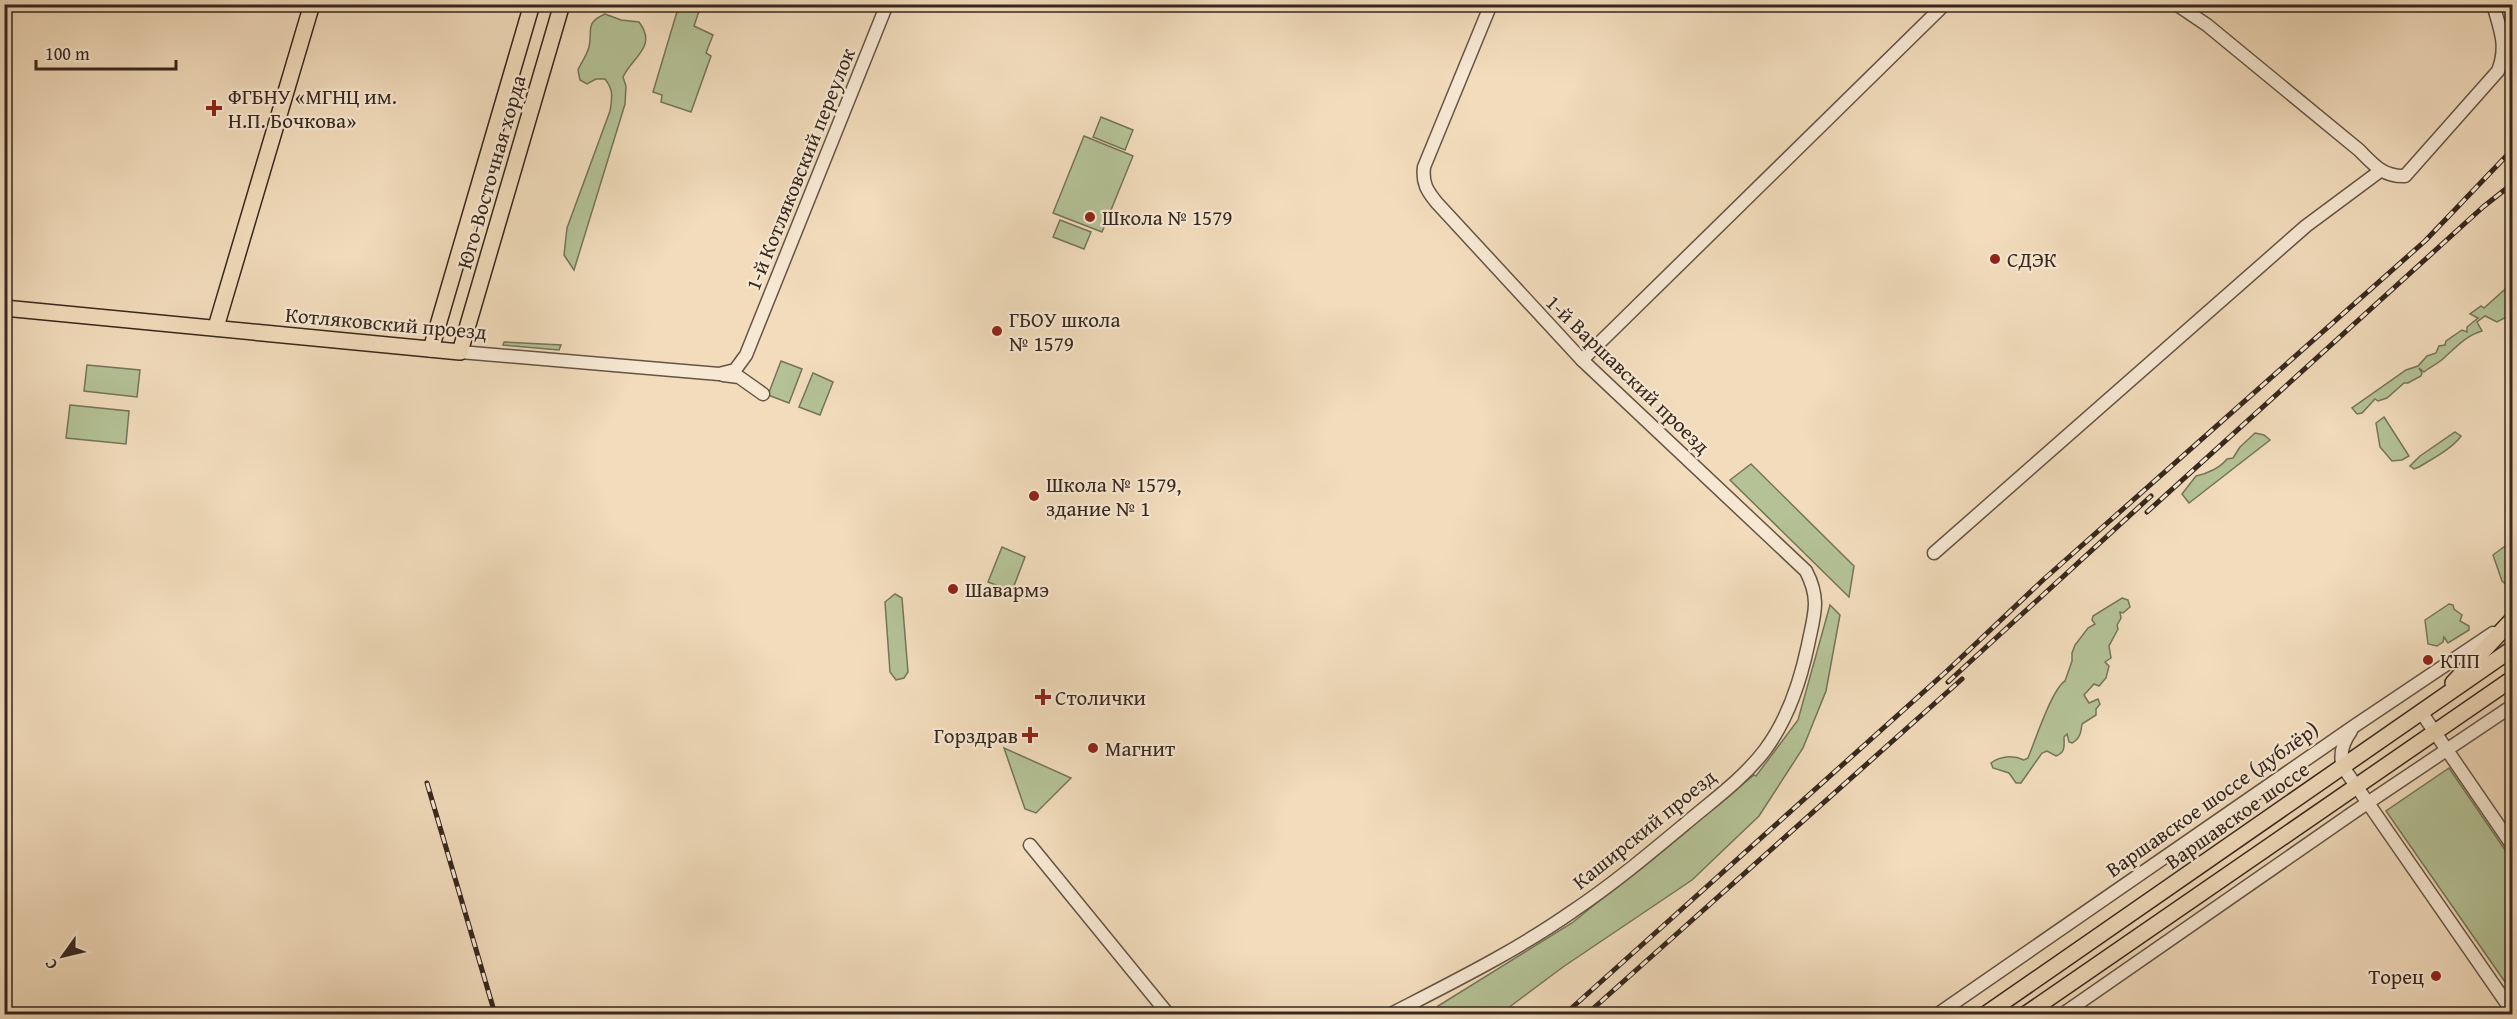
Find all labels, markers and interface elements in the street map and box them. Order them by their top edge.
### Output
scale bar [36,33,176,71]
text: 100 m [45,40,90,67]
street label: 1-й Котляковский переулок [737,43,863,295]
street label: Юго-Восточная хорда [448,71,534,273]
place label: ФГБНУ «МГНЦ им. Н.П. Бочкова» [228,81,397,136]
marker: ФГБНУ «МГНЦ им. Н.П. Бочкова» [205,99,223,117]
place label: Школа № 1579 [1102,202,1232,233]
marker: Школа № 1579 [1083,210,1097,224]
place label: СДЭК [2007,244,2057,275]
marker: СДЭК [1988,252,2002,266]
street label: 1-й Варшавский проезд [1539,287,1718,461]
street label: Котляковский проезд [284,299,489,347]
place label: ГБОУ школа № 1579 [1009,304,1120,359]
marker: ГБОУ школа № 1579 [990,324,1004,338]
place label: Школа № 1579, здание № 1 [1046,469,1181,524]
marker: Школа № 1579, здание № 1 [1027,489,1041,503]
place label: Шавармэ [965,574,1049,605]
marker: Шавармэ [946,582,960,596]
place label: КПП [2440,645,2480,676]
marker: КПП [2421,653,2435,667]
place label: Столички [1055,682,1146,713]
marker: Столички [1036,690,1050,704]
street label: Варшавское шоссе (дублёр) [2101,716,2323,882]
place label: Горздрав [934,720,1018,751]
marker: Горздрав [1023,728,1037,742]
place label: Магнит [1105,733,1175,764]
marker: Магнит [1086,741,1100,755]
street label: Варшавское шоссе [2160,756,2314,874]
street label: Каширский проезд [1566,761,1723,897]
north arrow [33,926,93,986]
text: С [38,954,63,975]
place label: Торец [2368,961,2424,992]
marker: Торец [2429,969,2443,983]

